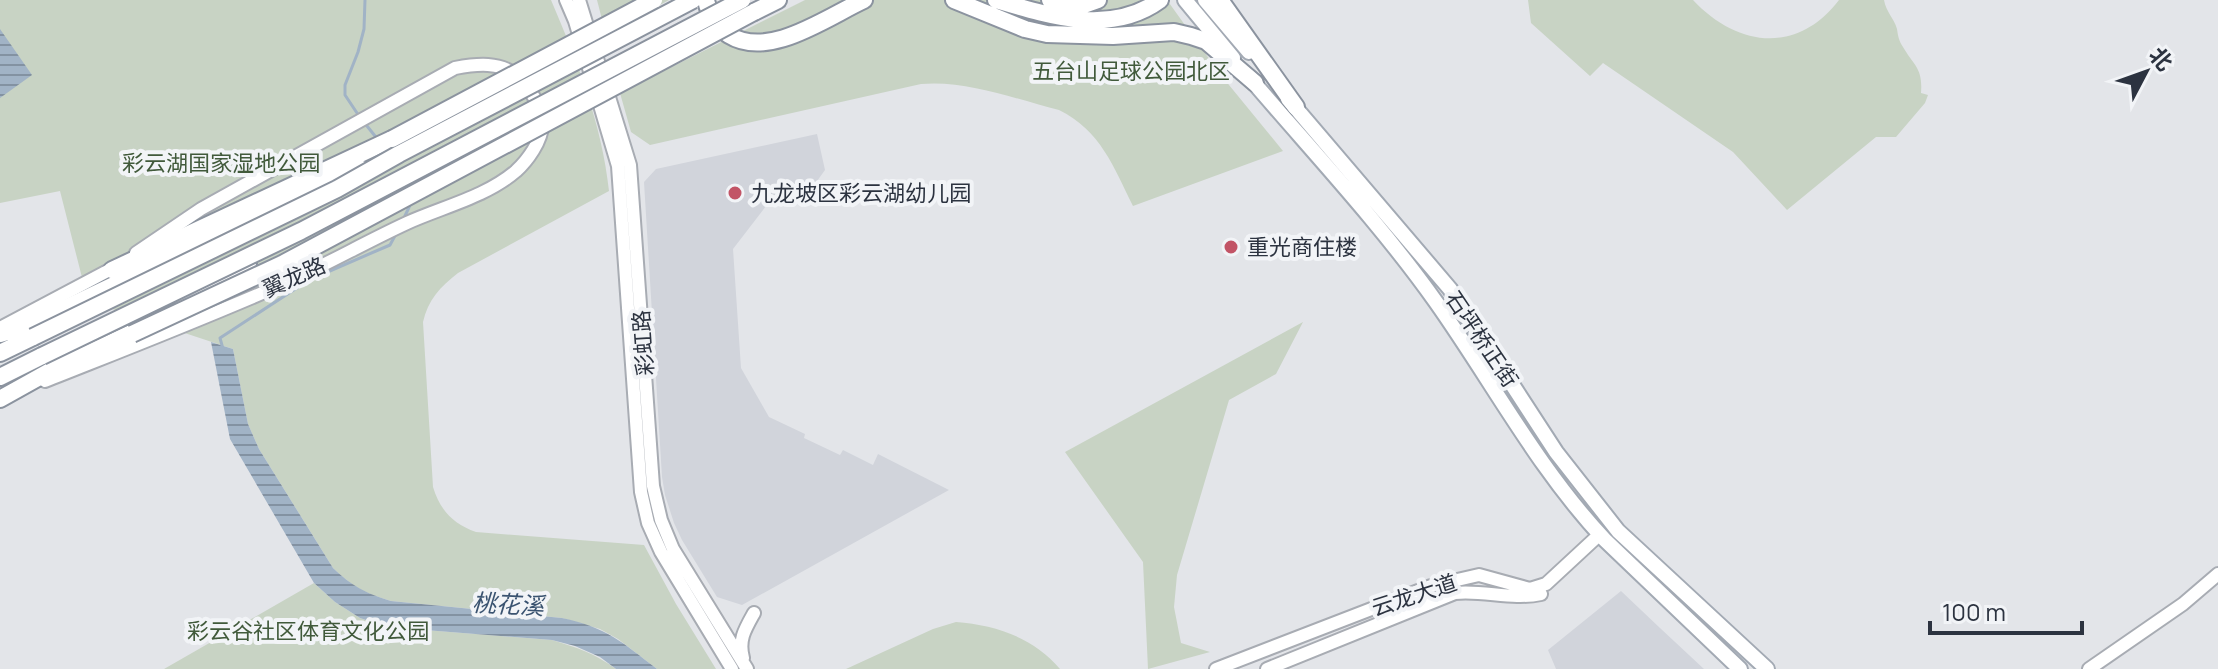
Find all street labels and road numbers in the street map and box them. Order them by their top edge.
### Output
street label: 翼龙路 [258,250,330,304]
street label: 石坪桥正街 [1439,285,1525,393]
street label: 彩虹路 [626,309,660,377]
street label: 云龙大道 [1368,567,1460,623]

